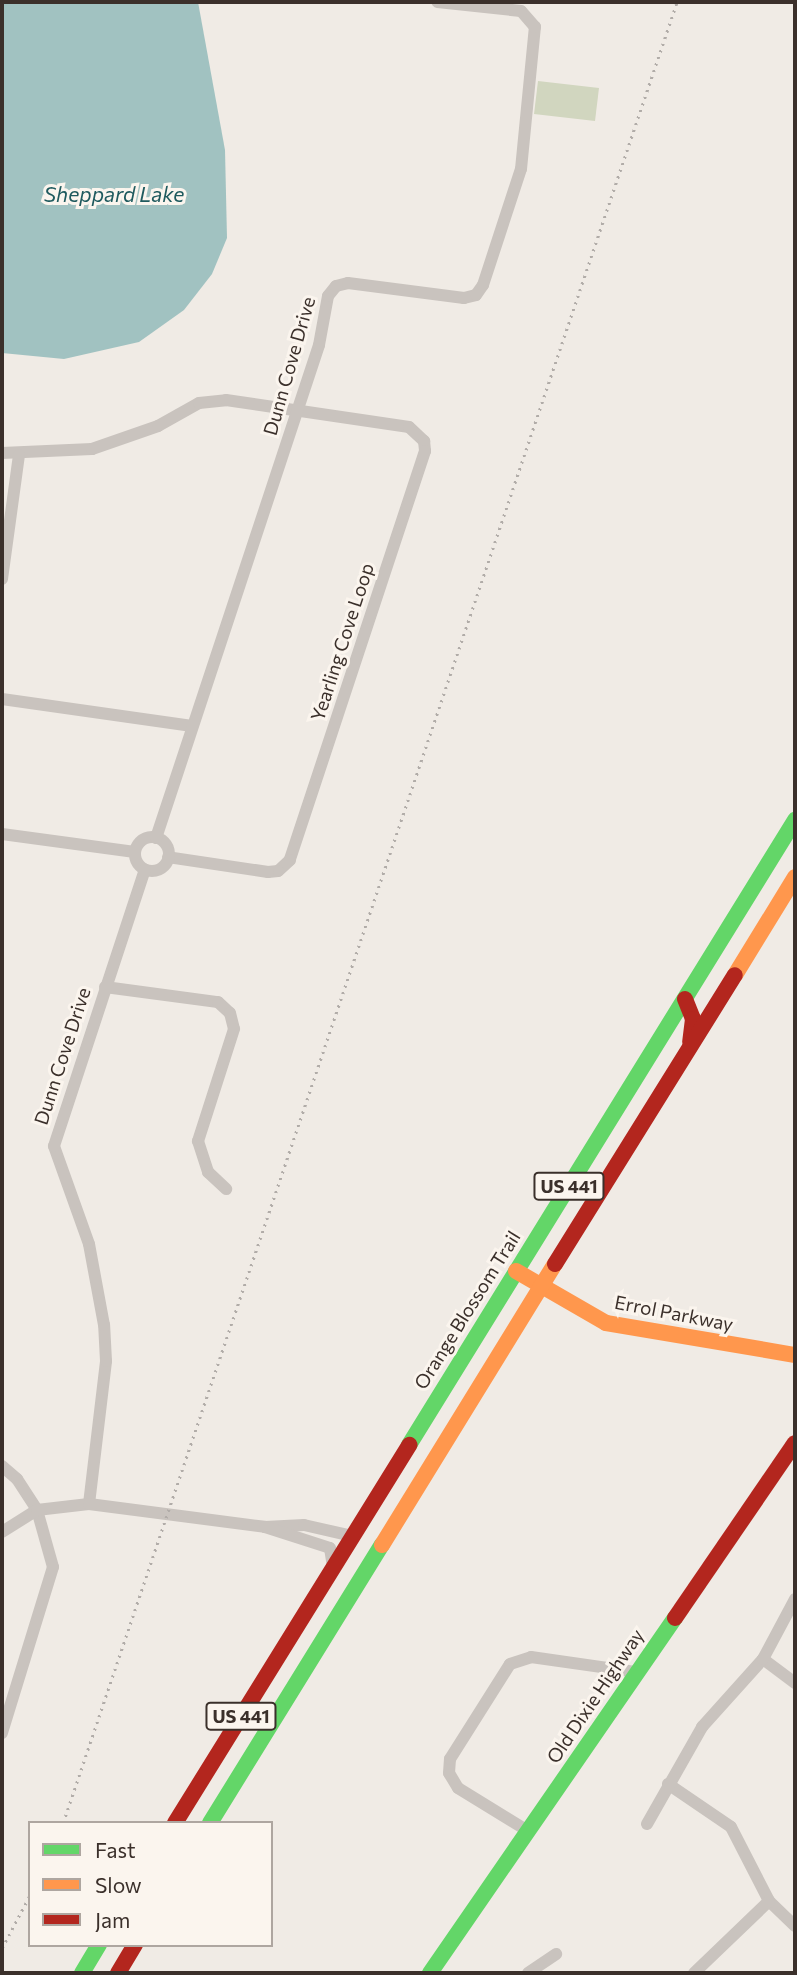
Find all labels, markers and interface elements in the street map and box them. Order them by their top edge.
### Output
water label: Sheppard Lake [44,181,184,207]
street label: Dunn Cove Drive [258,294,320,438]
street label: Yearling Cove Loop [306,560,378,724]
street label: Dunn Cove Drive [29,984,95,1128]
road number: US 441 [532,1171,606,1200]
street label: Orange Blossom Trail [409,1227,525,1393]
street label: Errol Parkway [613,1290,735,1336]
street label: Old Dixie Highway [542,1624,648,1768]
road number: US 441 [204,1702,278,1730]
legend [28,1821,273,1947]
text: Fast [95,1837,136,1862]
text: Slow [95,1872,142,1897]
text: Jam [95,1907,130,1932]

